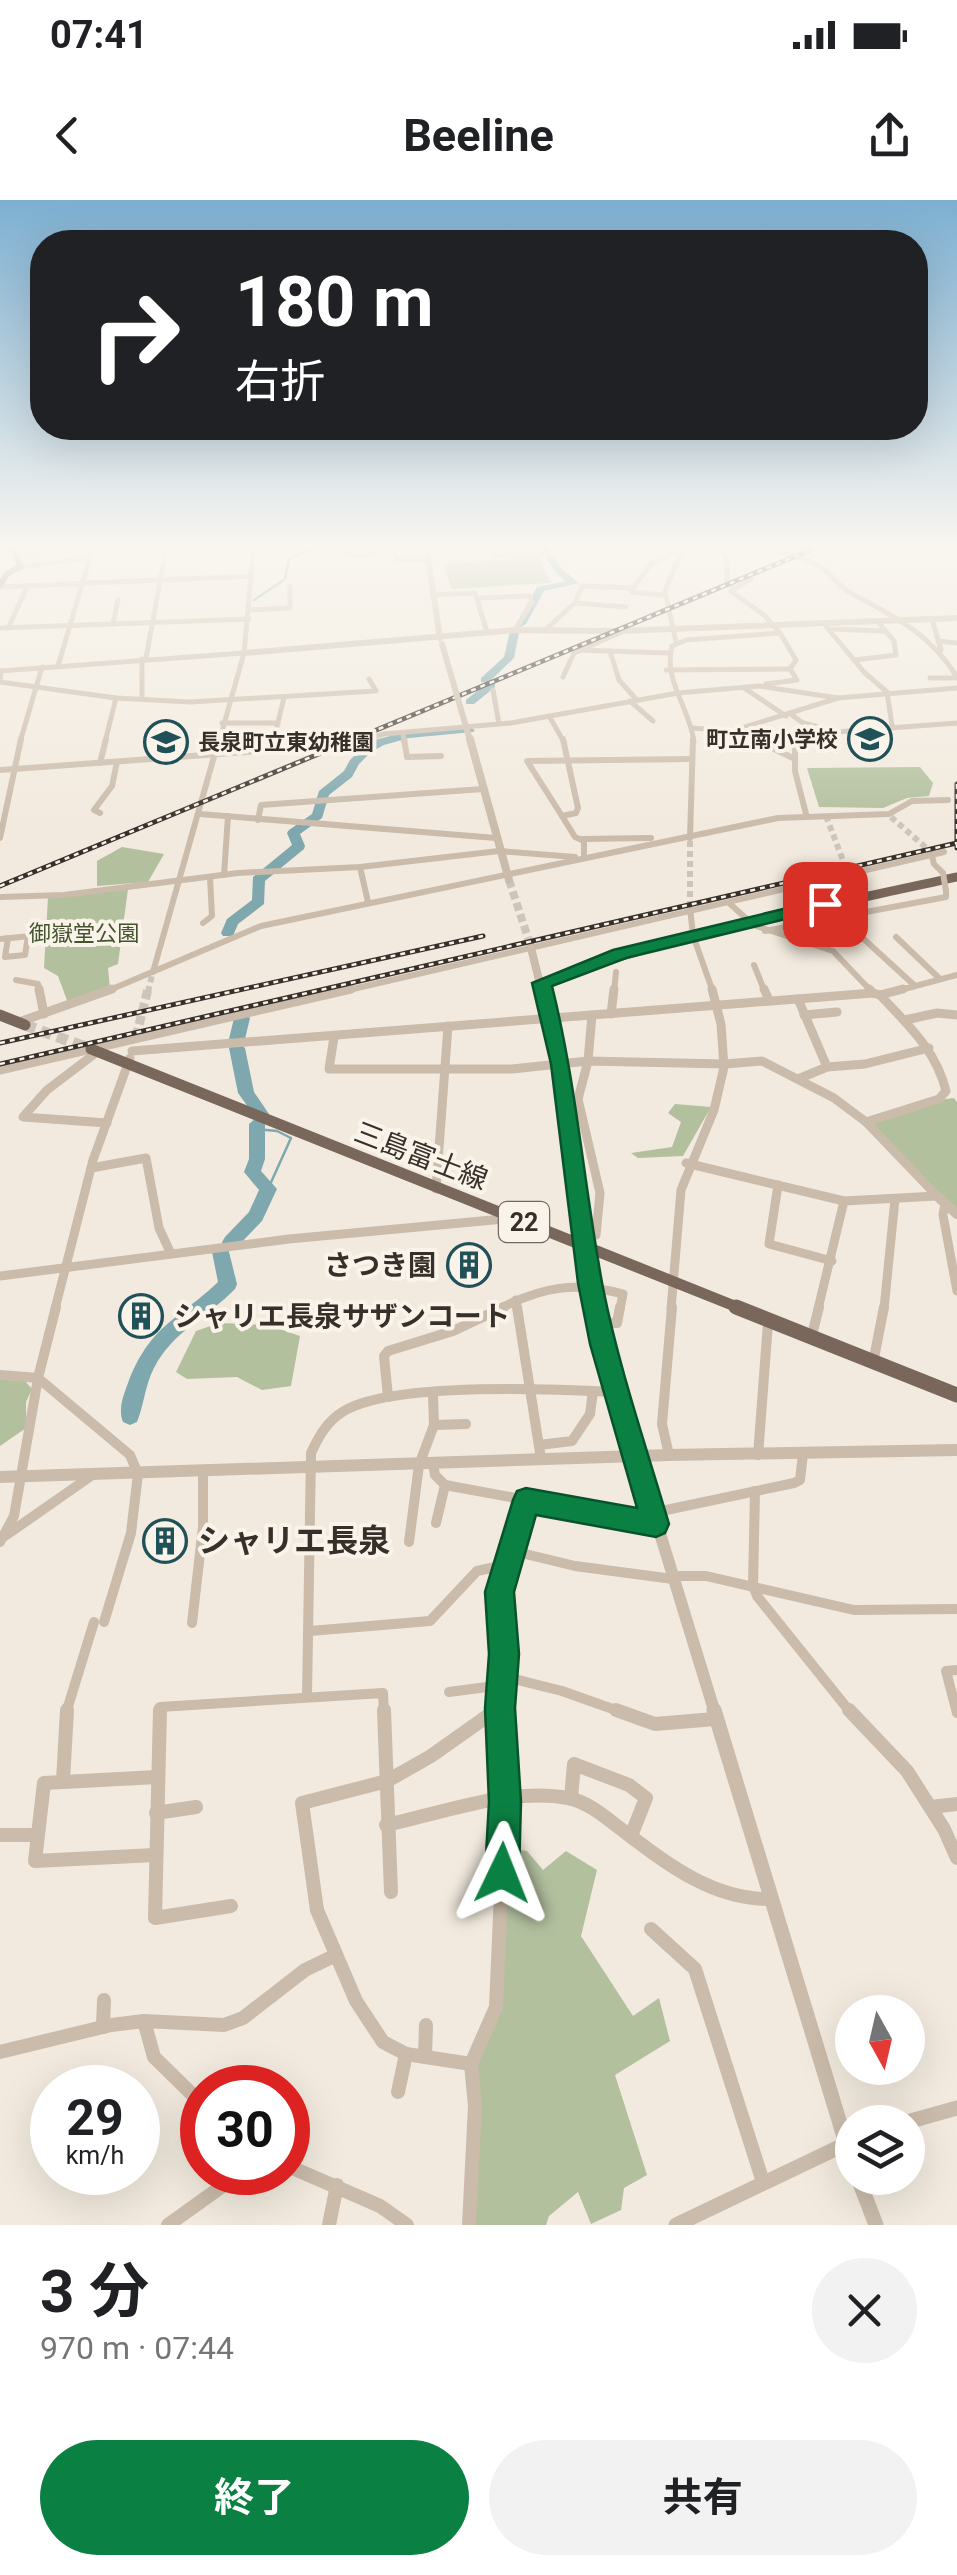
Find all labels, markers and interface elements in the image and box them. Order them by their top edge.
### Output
text: 07:41 [50,13,148,57]
icon: back [40,108,95,163]
icon: share [862,108,917,163]
text: Beeline [403,109,554,162]
text: 180 m [235,261,434,343]
icon: right [70,270,200,400]
text: 右折 [235,355,325,408]
school or university icon: 町立南小学校 [847,716,893,762]
school or university icon: 長泉町立東幼稚園 [143,719,189,765]
place label: 町立南小学校 [706,727,838,752]
place label: 長泉町立東幼稚園 [198,730,374,755]
pin [783,862,868,947]
icon: arrive [798,877,853,932]
park label: 御嶽堂公園 [29,921,139,946]
street label: 三島富士線 [350,1116,492,1196]
road number: 22 [499,1202,549,1242]
building icon: さつき園 [446,1242,492,1288]
place label: さつき園 [324,1249,436,1282]
building icon: シャリエ長泉サザンコート [118,1293,164,1339]
place label: シャリエ長泉サザンコート [174,1300,510,1333]
building icon: シャリエ長泉 [142,1518,188,1564]
place label: シャリエ長泉 [198,1522,390,1560]
position arrow [450,1821,554,1925]
north arrow [835,1995,925,2085]
map controls [835,1995,925,2195]
speed limit sign: 30 [180,2065,310,2195]
text: 29 [66,2089,124,2147]
button: layers [835,2105,925,2195]
text: km/h [66,2141,124,2170]
text: 3 分 [40,2256,149,2327]
button: close [812,2258,917,2363]
text: 970 m · 07:44 [40,2329,234,2367]
button: 終了 [40,2440,469,2555]
button: 共有 [489,2440,917,2555]

